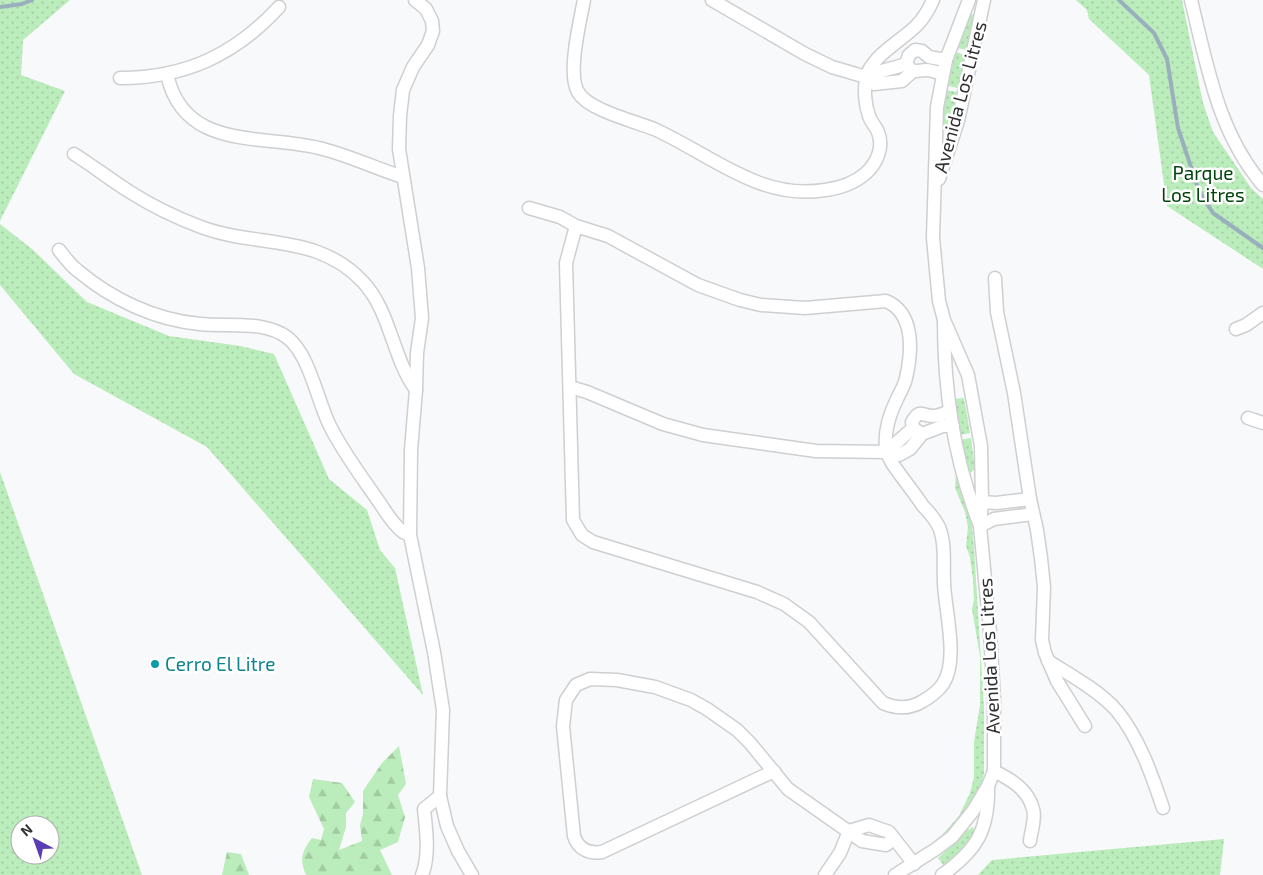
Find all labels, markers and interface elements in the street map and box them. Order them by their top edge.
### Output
street label: Avenida Los Litres [928,18,991,175]
park label: Parque Los Litres [1161,161,1245,206]
street label: Avenida Los Litres [973,577,1004,735]
place label: Cerro El Litre [165,652,275,675]
marker: Cerro El Litre [149,658,161,670]
north arrow [10,815,60,865]
text: N [17,820,36,840]

